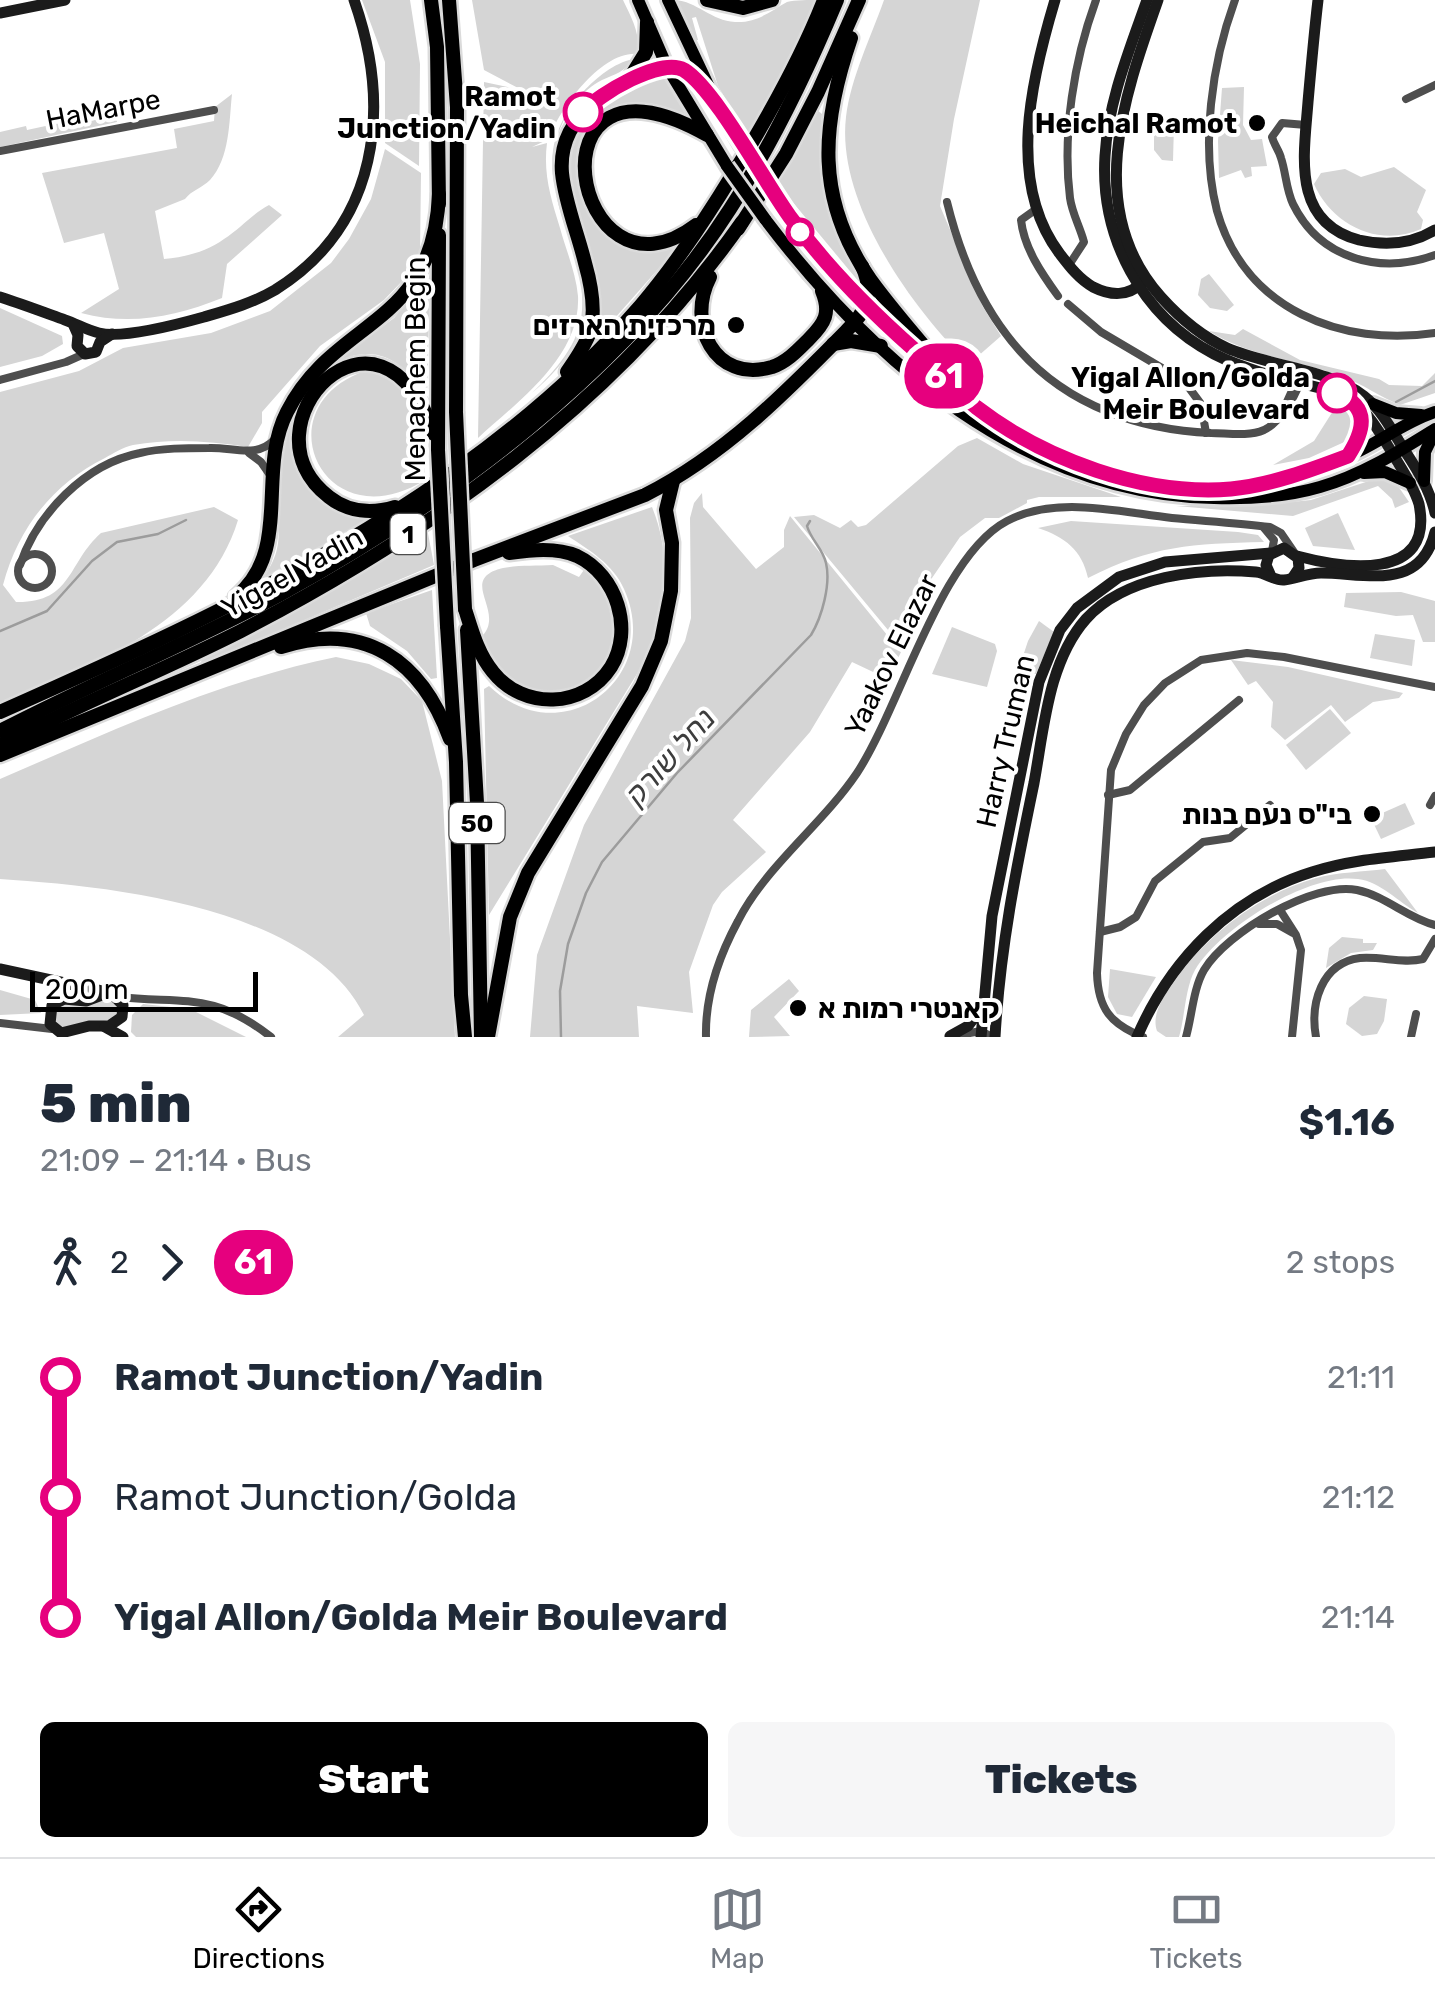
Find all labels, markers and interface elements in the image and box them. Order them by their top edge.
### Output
place label: Ramot Junction/Yadin [337,80,556,145]
street label: HaMarpe [43,82,163,137]
marker: Ramot Junction/Yadin [564,93,602,131]
place label: Heichal Ramot [1035,107,1237,140]
marker: Heichal Ramot [1246,112,1268,134]
unlabelled marker [787,219,813,245]
street label: Menachem Begin [399,256,432,482]
place label: מרכזית הארזים [533,309,716,342]
marker: מרכזית הארזים [725,314,747,336]
line badge: 61 [899,344,989,408]
text: 61 [924,355,964,397]
place label: Yigal Allon/Golda Meir Boulevard [1071,361,1310,426]
marker: Yigal Allon/Golda Meir Boulevard [1318,374,1356,412]
road number: 1 [390,514,426,554]
street label: Yigael Yadin [216,520,369,625]
street label: Yaakov Elazar [838,568,945,742]
street label: Harry Truman [970,651,1041,831]
water label: נחל שורק [617,701,723,813]
place label: בי"ס נעם בנות [1182,798,1352,831]
road number: 50 [450,803,504,843]
marker: בי"ס נעם בנות [1361,803,1383,825]
scale bar [30,967,258,1011]
text: 200 m [45,973,129,1006]
place label: קאנטרי רמות א [818,992,1000,1025]
marker: קאנטרי רמות א [787,997,809,1019]
text: 5 min [40,1071,192,1136]
text: $1.16 [1299,1099,1395,1145]
text: 21:09 – 21:14 · Bus [40,1141,311,1179]
icon: walk [40,1235,95,1290]
icon: forward [144,1235,199,1290]
text: 61 [234,1241,273,1283]
text: 2 [110,1243,129,1281]
text: 2 stops [1286,1243,1395,1281]
text: Ramot Junction/Yadin [114,1354,543,1400]
text: 21:11 [1327,1358,1395,1396]
text: Ramot Junction/Golda [114,1474,517,1520]
text: 21:12 [1322,1478,1395,1516]
text: Yigal Allon/Golda Meir Boulevard [114,1594,728,1640]
text: 21:14 [1321,1598,1395,1636]
button: Start [40,1722,708,1837]
button: Tickets [728,1722,1395,1837]
tab: Directions [192,1882,325,1975]
tab: Map [710,1882,765,1975]
tab: Tickets [1150,1882,1243,1975]

